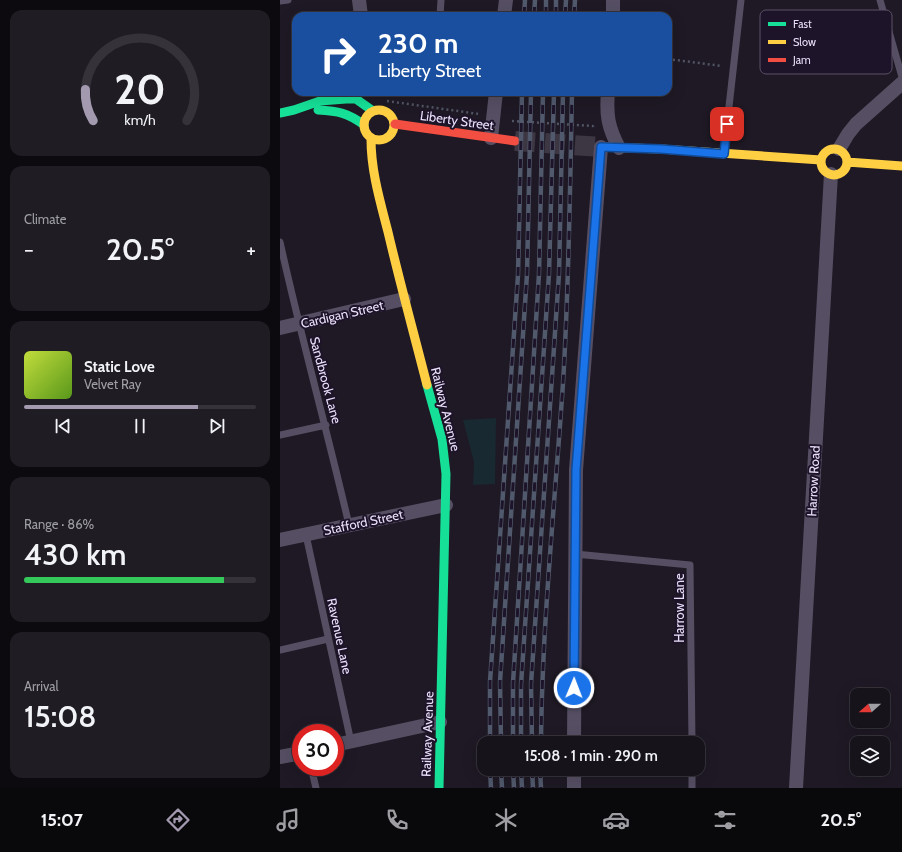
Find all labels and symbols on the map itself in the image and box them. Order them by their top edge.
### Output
legend [760,10,892,74]
text: Fast [793,17,812,31]
text: Slow [793,35,816,49]
text: Jam [792,53,811,67]
street label: Liberty Street [419,107,496,133]
pin [710,107,744,141]
street label: Cardigan Street [299,297,386,331]
street label: Sandbrook Lane [307,335,345,425]
street label: Railway Avenue [428,365,464,453]
street label: Harrow Road [803,445,823,517]
street label: Stafford Street [322,506,405,538]
street label: Harrow Lane [671,573,687,643]
street label: Ravenue Lane [324,597,356,676]
position arrow [553,667,595,709]
north arrow [850,688,890,728]
street label: Railway Avenue [418,690,437,777]
speed limit sign: 30 [292,724,344,776]

